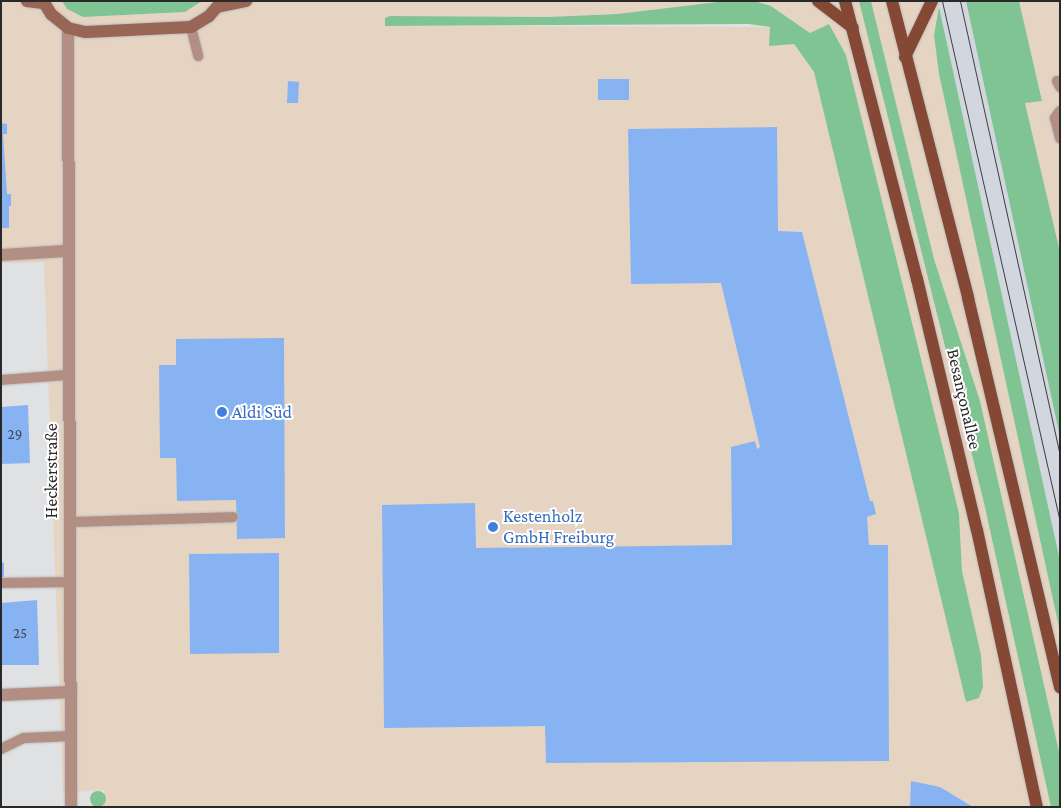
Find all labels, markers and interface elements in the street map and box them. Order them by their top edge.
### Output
street label: Besançonallee [942,347,986,451]
place label: Aldi Süd [232,401,292,423]
marker: Aldi Süd [216,406,228,418]
street label: Heckerstraße [40,423,62,519]
house number: 29 [8,426,22,444]
place label: Kestenholz GmbH Freiburg [503,506,614,548]
marker: Kestenholz GmbH Freiburg [487,521,499,533]
house number: 25 [13,625,27,643]

